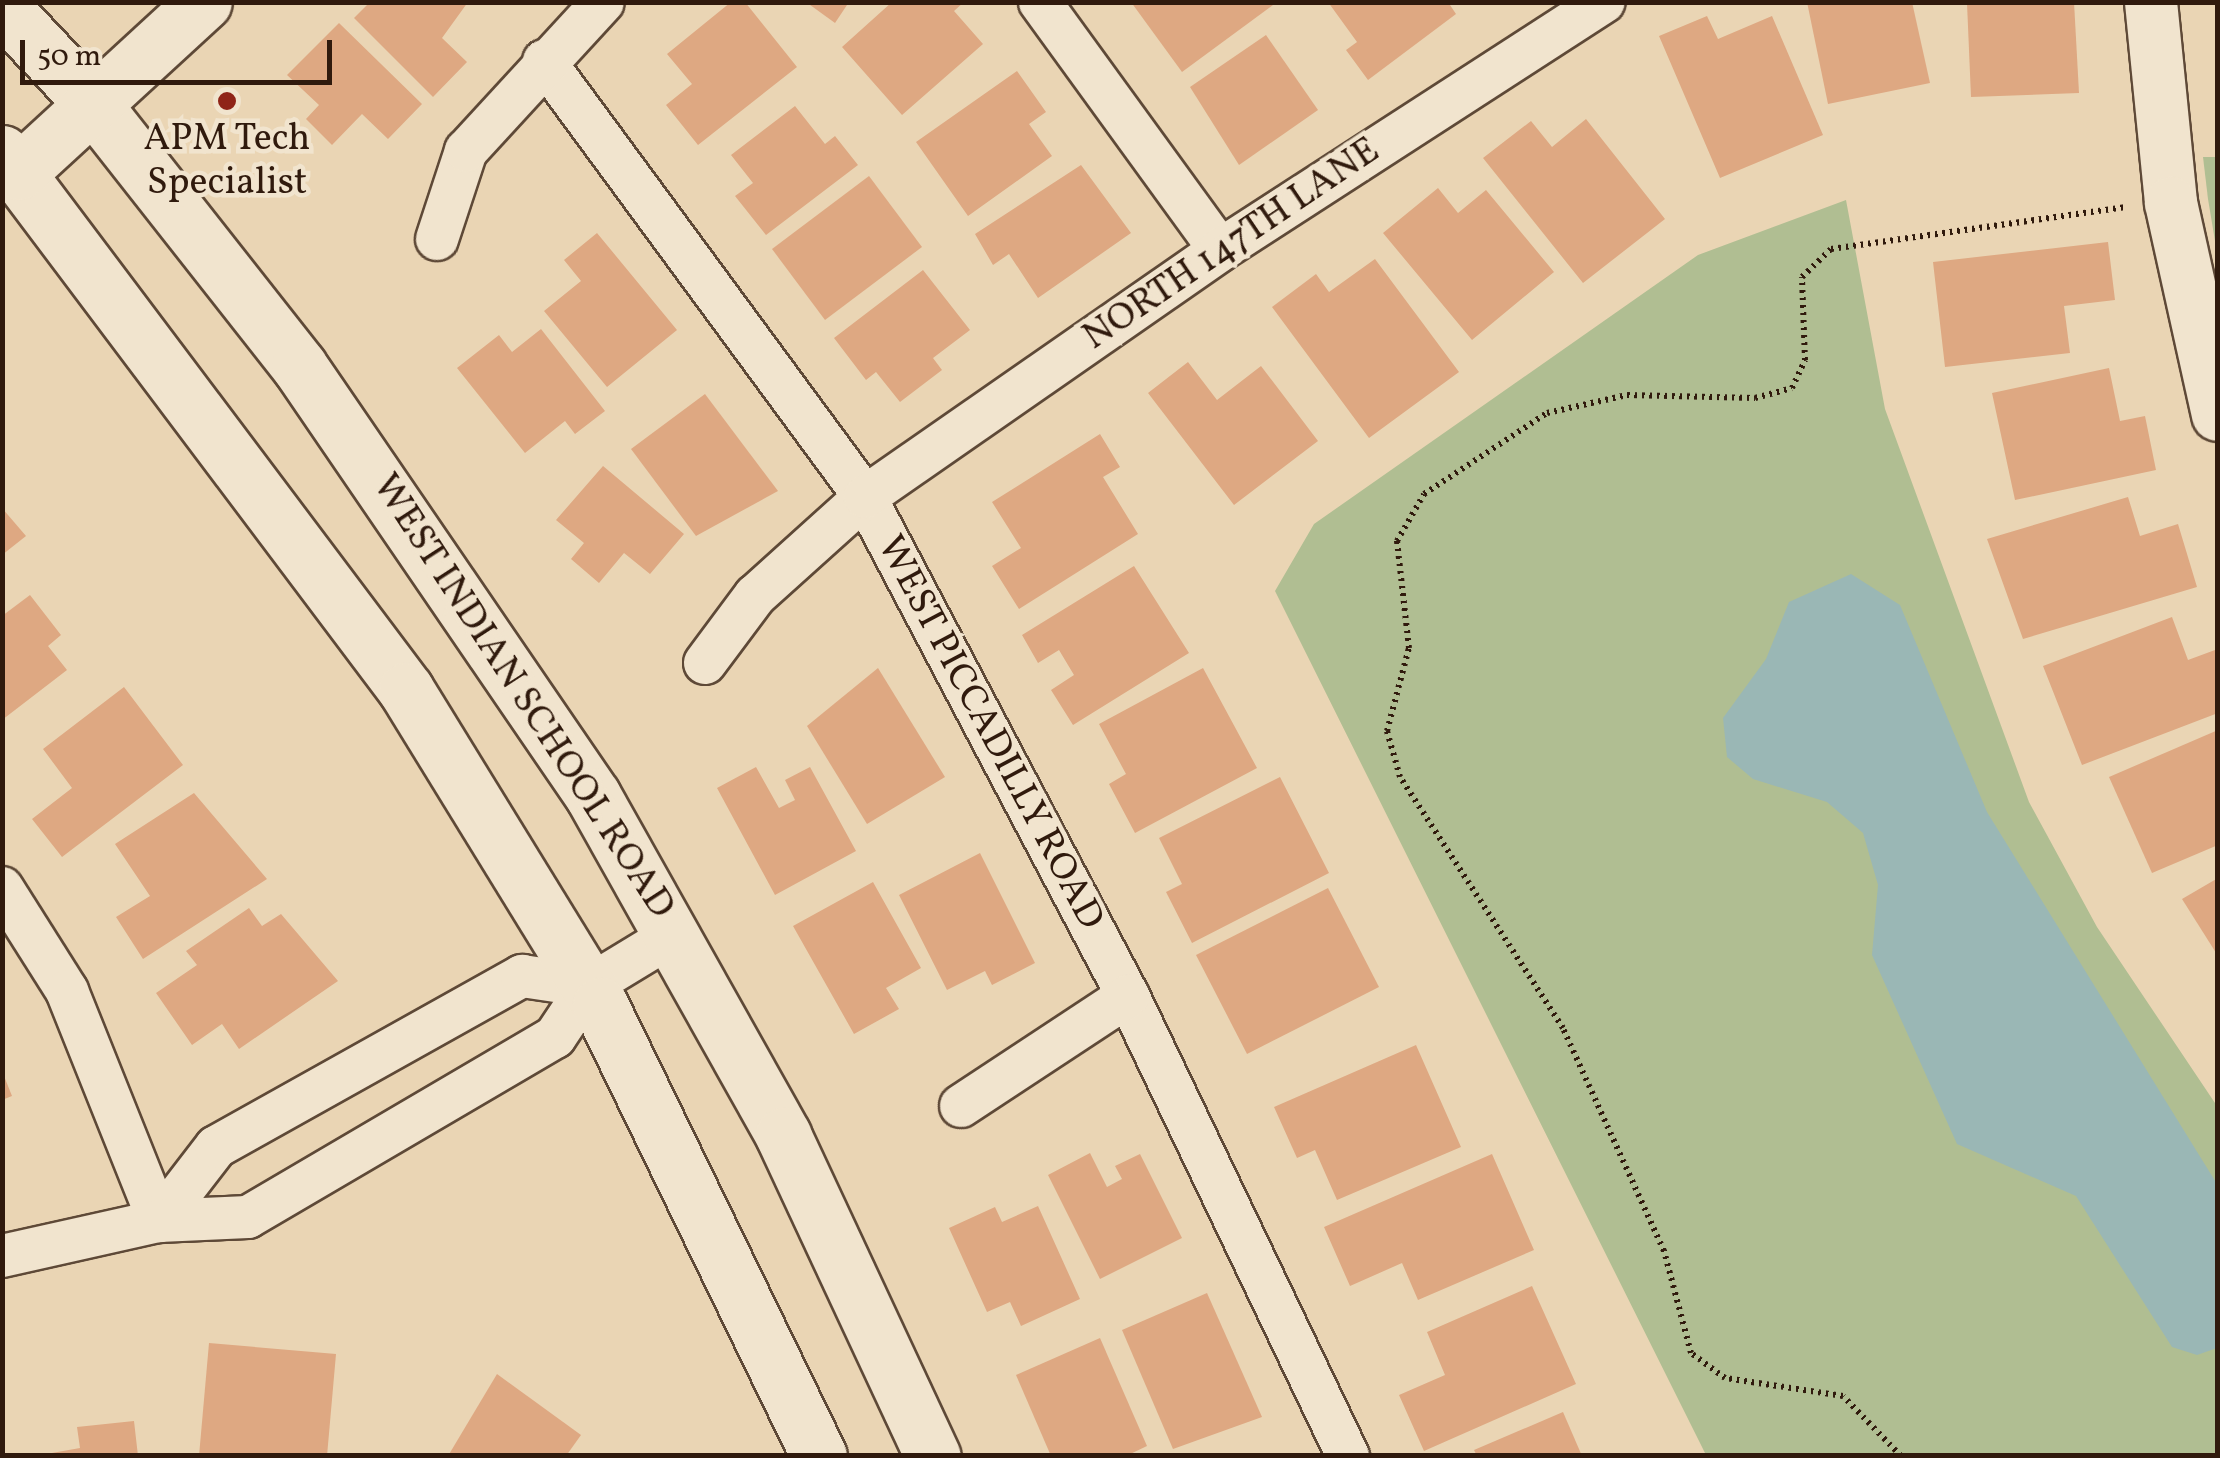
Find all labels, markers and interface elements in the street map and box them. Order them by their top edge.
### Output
scale bar [25,20,338,82]
text: 50 m [37,36,101,78]
marker: APM Tech Specialist [216,90,238,112]
place label: APM Tech Specialist [143,117,311,206]
street label: NORTH 147TH LANE [1075,129,1389,361]
street label: WEST INDIAN SCHOOL ROAD [361,466,683,928]
street label: WEST PICCADILLY ROAD [865,527,1113,939]

